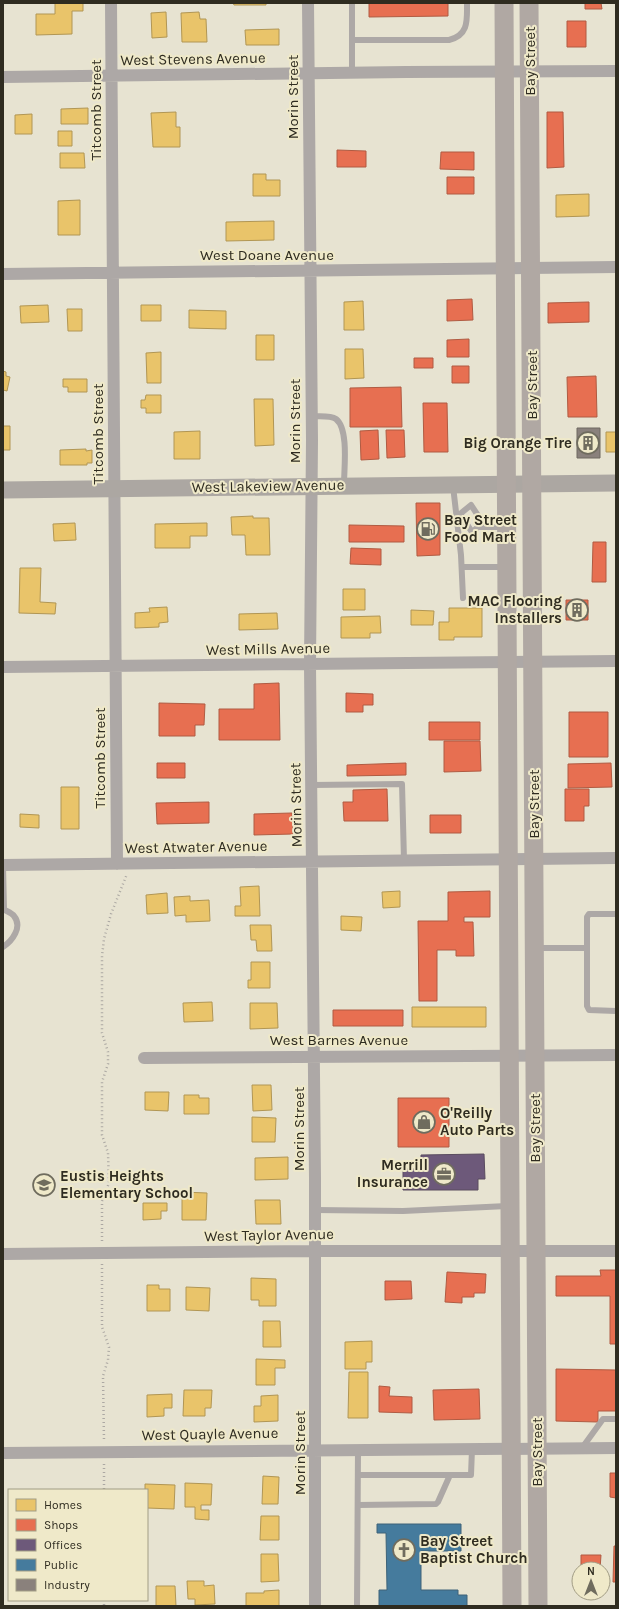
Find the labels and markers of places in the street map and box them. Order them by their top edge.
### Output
building icon: Big Orange Tire [575,430,601,456]
place label: Big Orange Tire [463,434,572,452]
place label: Bay Street Food Mart [444,511,517,546]
fuel station icon: Bay Street Food Mart [415,516,441,542]
place label: MAC Flooring Installers [468,592,562,627]
building icon: MAC Flooring Installers [564,597,590,623]
place label: O'Reilly Auto Parts [440,1104,514,1139]
shop icon: O'Reilly Auto Parts [411,1109,437,1135]
place label: Merrill Insurance [357,1156,428,1191]
office icon: Merrill Insurance [431,1161,457,1187]
place label: Eustis Heights Elementary School [60,1167,193,1202]
school or university icon: Eustis Heights Elementary School [31,1172,57,1198]
place label: Bay Street Baptist Church [420,1532,528,1567]
church icon: Bay Street Baptist Church [391,1537,417,1563]

